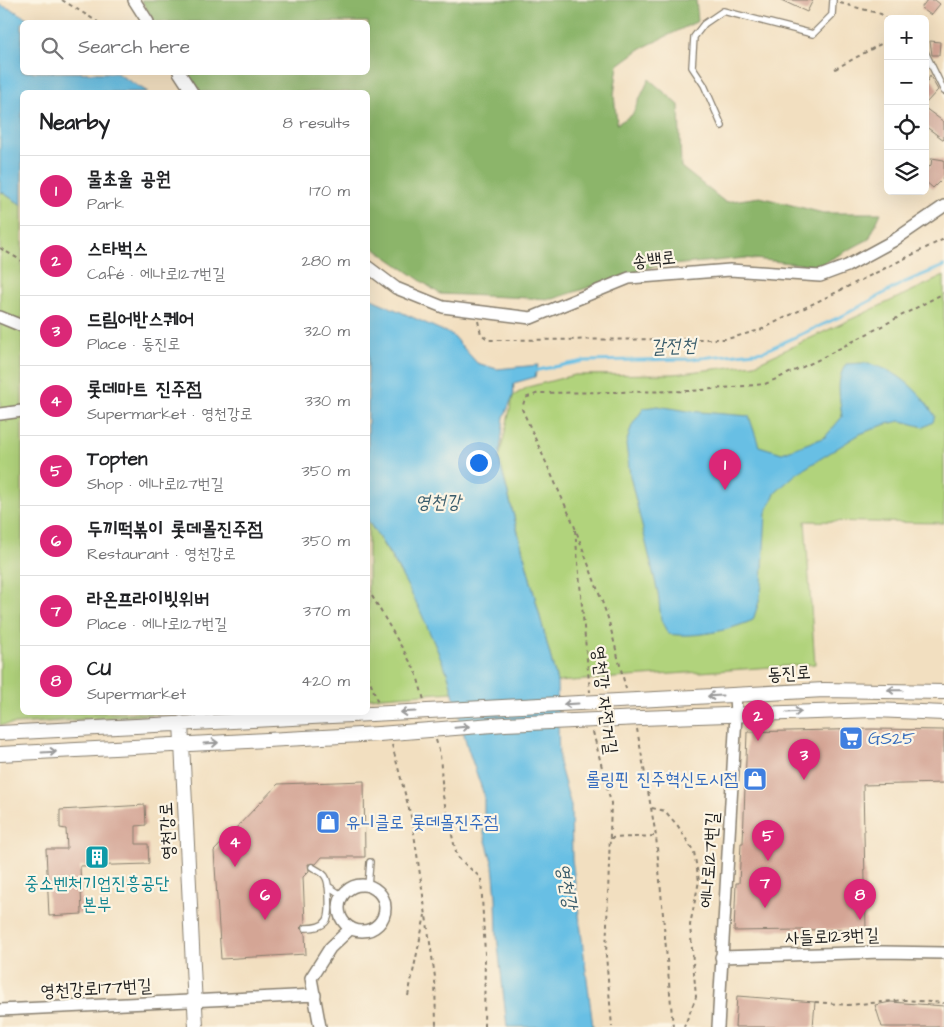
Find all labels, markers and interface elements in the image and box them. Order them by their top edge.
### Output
map controls [884,15,929,195]
button: + [884,15,929,60]
search box [20,20,370,75]
icon: search [38,34,66,62]
text: Search here [78,34,190,61]
button: − [884,60,929,105]
button: locate [884,105,929,150]
text: Nearby [40,108,110,137]
text: 8 results [283,112,350,134]
button: layers [884,150,929,195]
text: 물초울 공원 [87,166,171,193]
text: 1 [55,180,57,202]
text: 170 m [309,180,350,202]
text: Park [87,193,124,215]
text: 스타벅스 [87,236,148,263]
street label: 송백로 [631,245,677,274]
text: 2 [51,250,61,272]
text: 280 m [302,250,350,272]
text: Café · 에나로127번길 [87,263,225,285]
text: 드림어반스퀘어 [87,306,194,333]
text: 3 [52,320,60,342]
text: 320 m [304,320,350,342]
water label: 갈전천 [650,332,698,361]
text: Place · 동진로 [87,333,180,355]
text: 롯데마트 진주점 [87,376,202,403]
text: 4 [51,390,61,412]
text: 330 m [305,390,350,412]
text: Supermarket · 영천강로 [87,403,253,425]
text: Topten [87,446,148,473]
pin: 1 [709,449,741,490]
your location [466,450,492,476]
text: 5 [50,460,62,482]
text: 350 m [302,460,350,482]
text: Shop · 에나로127번길 [87,473,224,495]
water label: 영천강 [415,489,464,516]
text: 두끼떡볶이 롯데몰진주점 [87,516,263,543]
text: 6 [51,530,61,552]
text: 350 m [302,530,350,552]
text: Restaurant · 영천강로 [87,543,236,565]
text: 라온프라이빗위버 [87,586,209,613]
text: 7 [51,600,61,622]
text: 370 m [303,600,350,622]
text: Place · 에나로127번길 [87,613,227,635]
street label: 영천강 자전거길 [585,645,624,756]
text: CU [87,656,111,683]
street label: 동진로 [767,660,811,687]
text: 8 [51,670,61,692]
text: 420 m [301,670,350,692]
text: Supermarket [87,683,186,705]
one-way arrow [888,685,904,695]
one-way arrow [708,691,724,700]
one-way arrow [563,699,579,708]
pin: 2 [742,700,774,741]
one-way arrow [401,708,417,717]
one-way arrow [786,708,802,717]
one-way arrow [454,723,470,732]
supermarket icon: GS25 [838,725,864,751]
place label: GS25 [868,726,915,751]
one-way arrow [203,738,219,747]
pin: 3 [788,739,820,780]
one-way arrow [40,747,56,756]
shop icon: 롤링핀 진주혁신도시점 [742,766,768,792]
place label: 롤링핀 진주혁신도시점 [586,767,739,792]
street label: 영천강로 [154,801,181,861]
shop icon: 유니클로 롯데몰진주점 [315,809,341,835]
place label: 유니클로 롯데몰진주점 [346,810,499,835]
street label: 에나로127번길 [694,811,725,909]
pin: 5 [752,820,784,861]
pin: 4 [219,826,251,867]
building icon: 중소벤처기업진흥공단 본부 [84,844,110,870]
water label: 영천강 [549,861,584,914]
pin: 7 [749,867,781,908]
place label: 중소벤처기업진흥공단 본부 [25,871,170,917]
pin: 6 [249,879,281,920]
pin: 8 [844,879,876,920]
street label: 사들로123번길 [785,922,880,951]
street label: 영천강로177번길 [40,973,153,1004]

